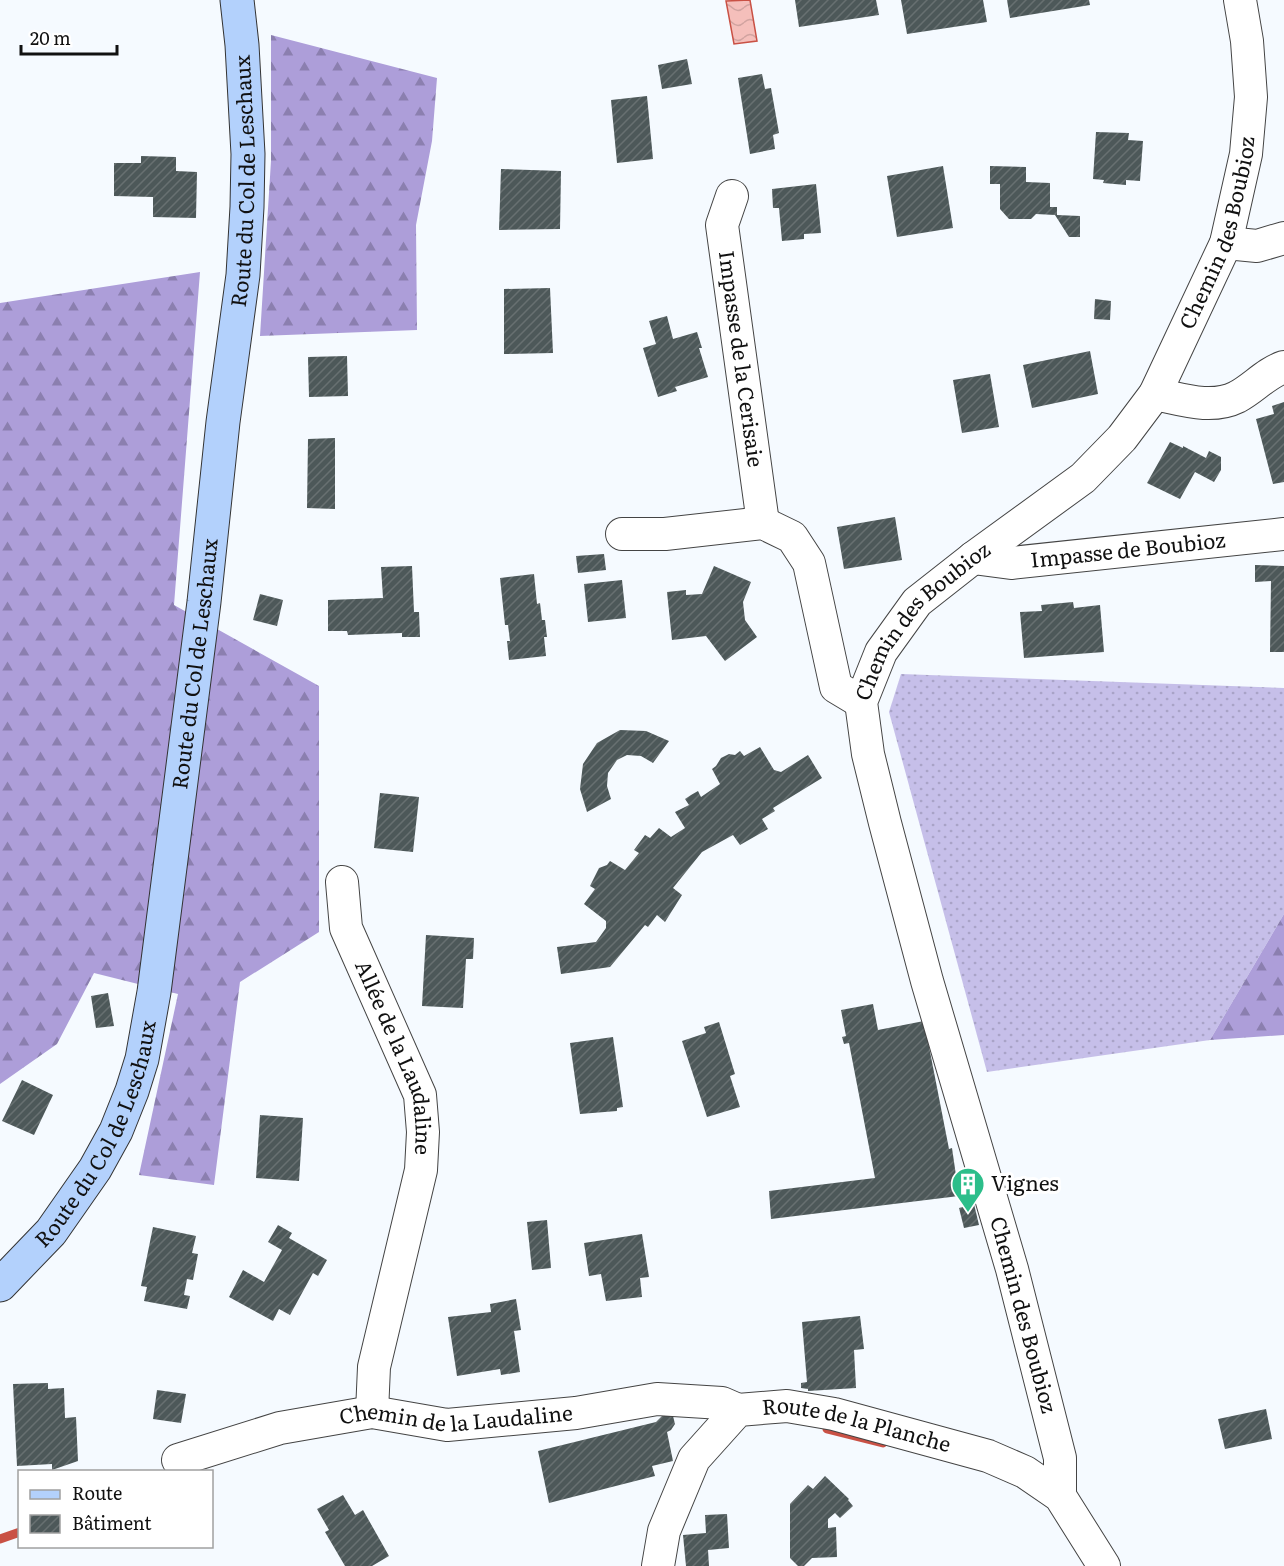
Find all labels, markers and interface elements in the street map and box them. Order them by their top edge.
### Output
scale bar [21,18,117,56]
text: 20 m [30,24,71,51]
street label: Route du Col de Leschaux [221,54,261,309]
street label: Chemin des Boubioz [1170,135,1260,334]
street label: Impasse de la Cerisaie [713,248,773,469]
street label: Impasse de Boubioz [1029,522,1227,574]
street label: Chemin des Boubioz [845,533,995,705]
street label: Route du Col de Leschaux [162,537,224,791]
street label: Allée de la Laudaline [349,954,441,1156]
street label: Route du Col de Leschaux [26,1017,162,1253]
building icon: Vignes [950,1166,986,1213]
place label: Vignes [991,1166,1059,1197]
street label: Chemin des Boubioz [984,1213,1067,1416]
street label: Route de la Planche [761,1388,955,1458]
street label: Chemin de la Laudaline [337,1393,574,1438]
legend [18,1470,213,1548]
text: Route [72,1479,122,1506]
text: Bâtiment [72,1509,152,1536]

